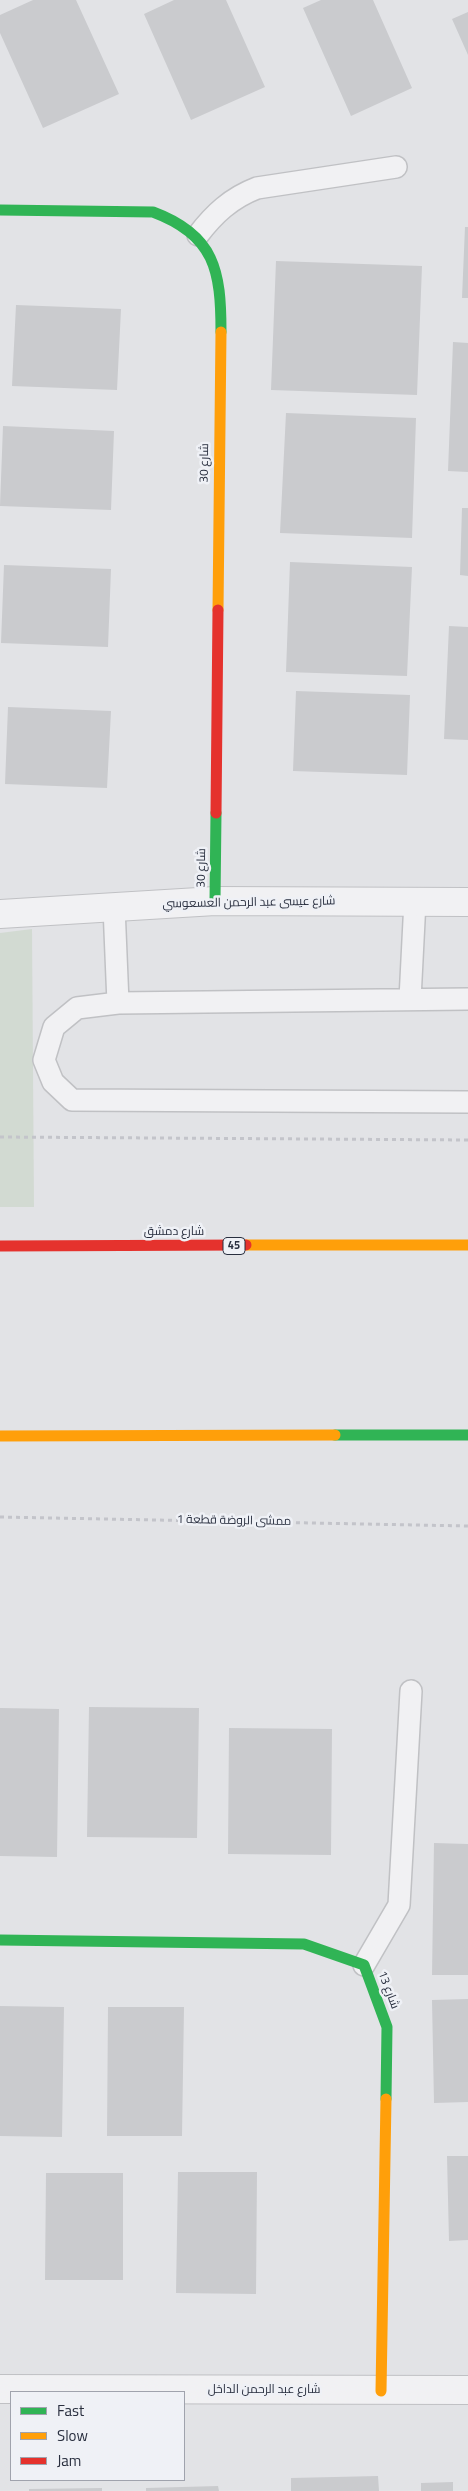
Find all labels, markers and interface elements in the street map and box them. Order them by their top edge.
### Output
street label: شارع 30 [197,443,213,483]
street label: شارع 30 [194,848,210,888]
street label: شارع عيسى عبد الرحمن العسعوسي [162,894,336,912]
street label: شارع دمشق [144,1225,204,1239]
road number: 45 [223,1238,245,1254]
street label: ممشى الروضة قطعة 1 [177,1513,291,1529]
street label: شارع 13 [374,1969,402,2011]
street label: شارع عبد الرحمن الداخل [208,2383,320,2397]
legend [10,2391,185,2481]
text: Fast [57,2399,84,2422]
text: Slow [57,2424,88,2447]
text: Jam [57,2449,81,2472]

